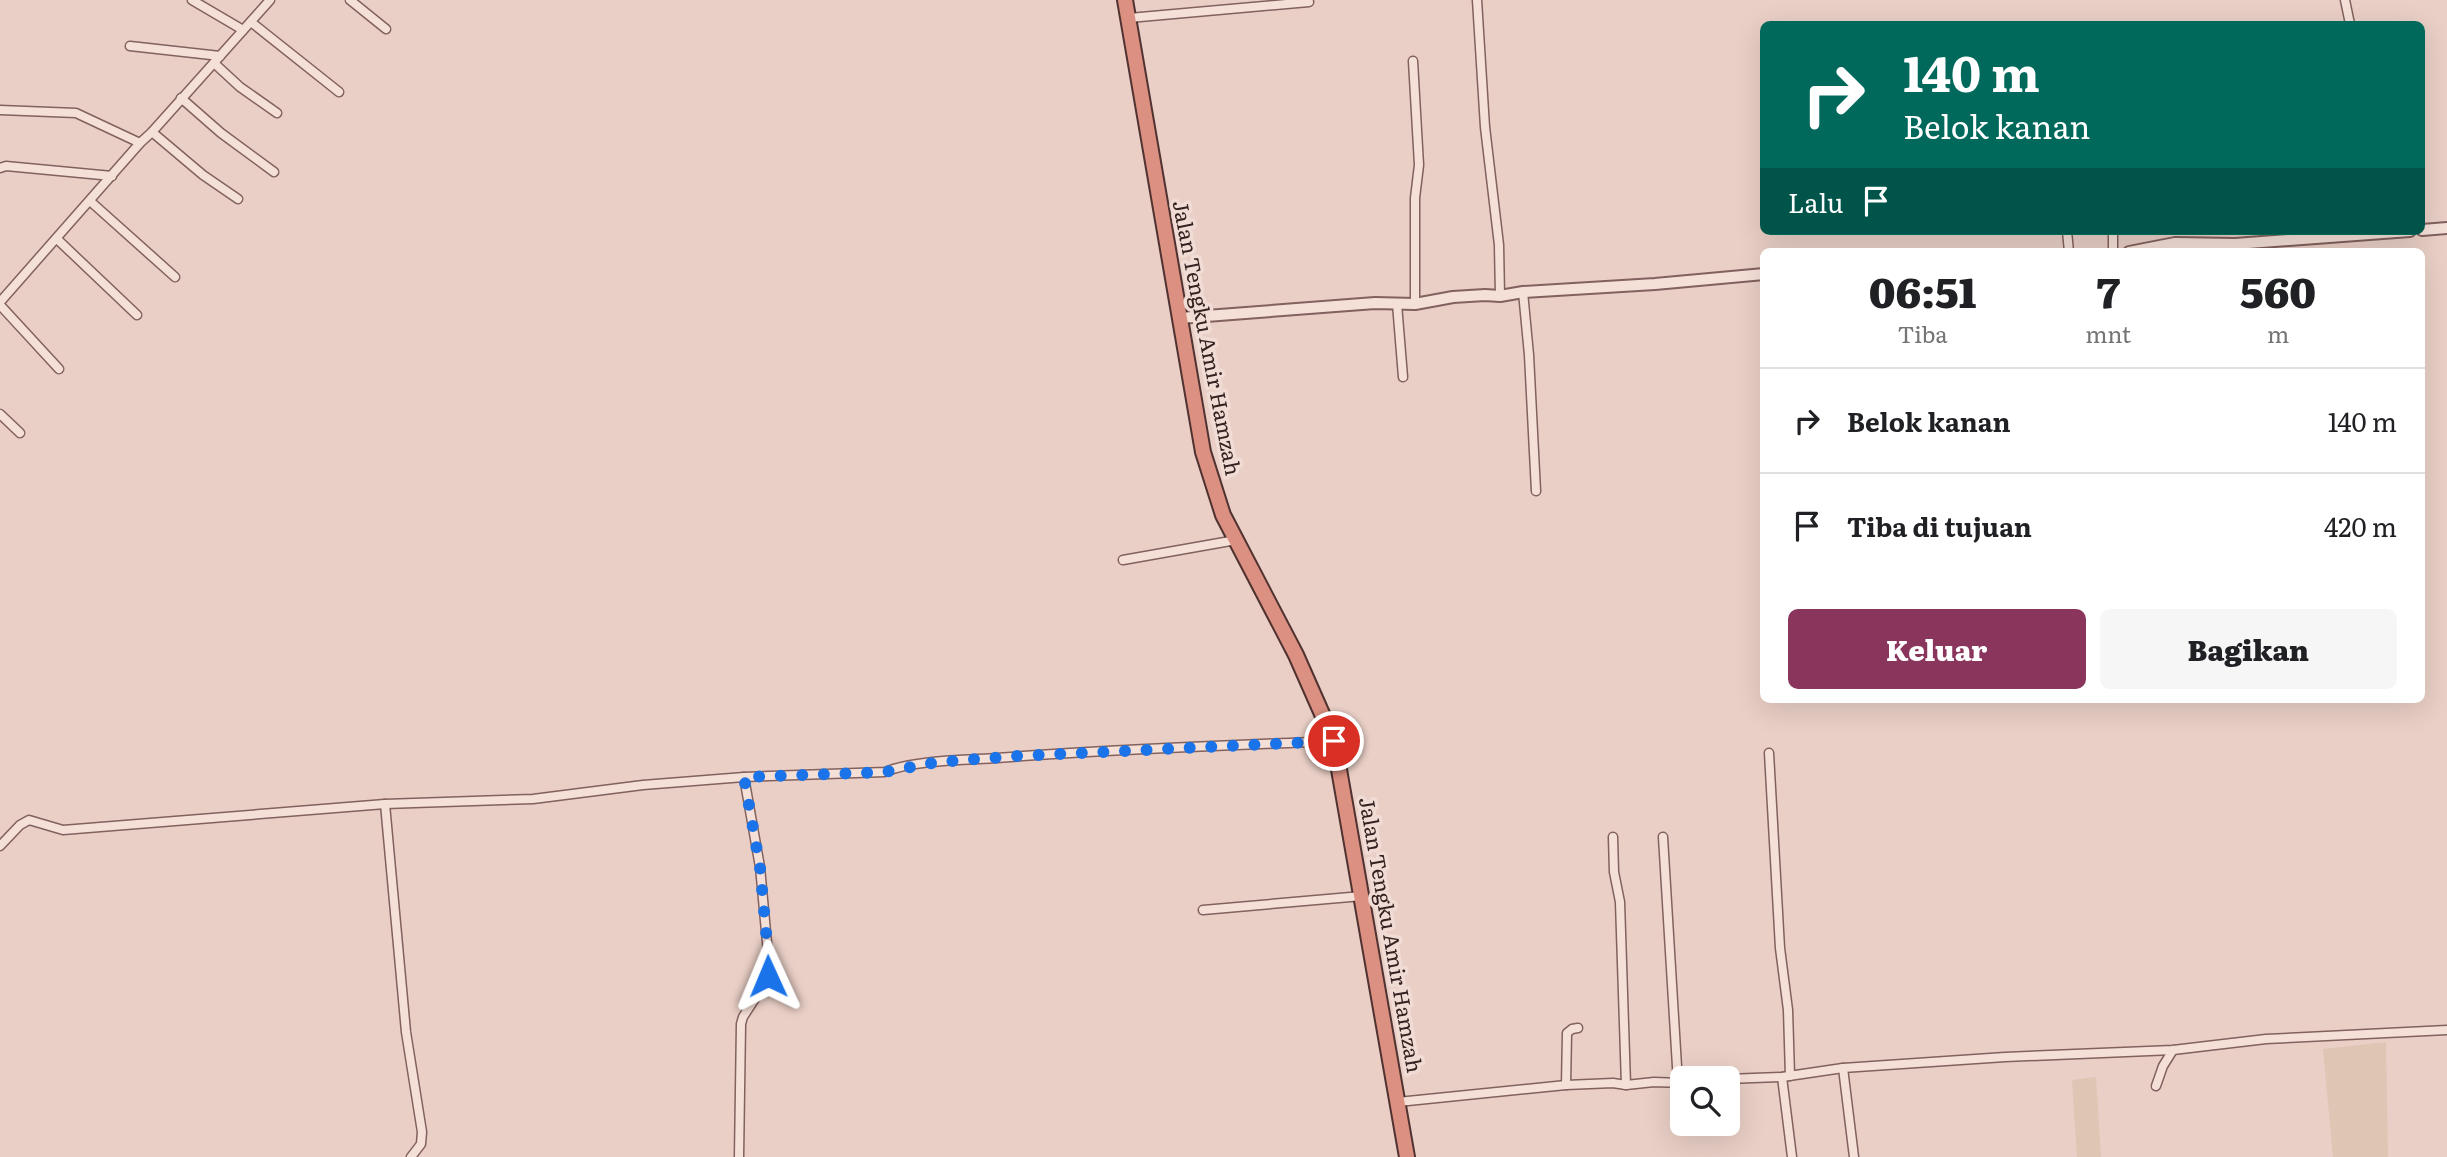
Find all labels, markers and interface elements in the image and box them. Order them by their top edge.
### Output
text: 140 m [1903,34,2040,107]
icon: right [1788,49,1879,140]
text: Belok kanan [1903,101,2091,149]
text: Lalu [1788,182,1843,221]
icon: arrive [1857,182,1895,220]
street label: Jalan Tengku Amir Hamzah [1167,197,1250,478]
text: 06:51 [1869,259,1976,321]
text: 7 [2096,259,2120,321]
text: 560 [2240,259,2316,321]
text: Tiba [1897,316,1948,350]
text: mnt [2085,316,2131,350]
text: m [2267,316,2289,350]
text: Belok kanan [1847,401,2011,440]
text: 140 m [2328,401,2397,440]
icon: right [1788,402,1826,440]
text: Tiba di tujuan [1847,506,2032,545]
text: 420 m [2324,506,2397,545]
icon: arrive [1788,507,1826,545]
button: Keluar [1788,609,2086,689]
button: Bagikan [2100,609,2397,689]
pin [1304,711,1364,771]
icon: arrive [1315,722,1353,760]
street label: Jalan Tengku Amir Hamzah [1353,794,1432,1075]
position arrow [731,939,805,1013]
map controls [1670,1066,1740,1136]
button: search [1670,1066,1740,1136]

